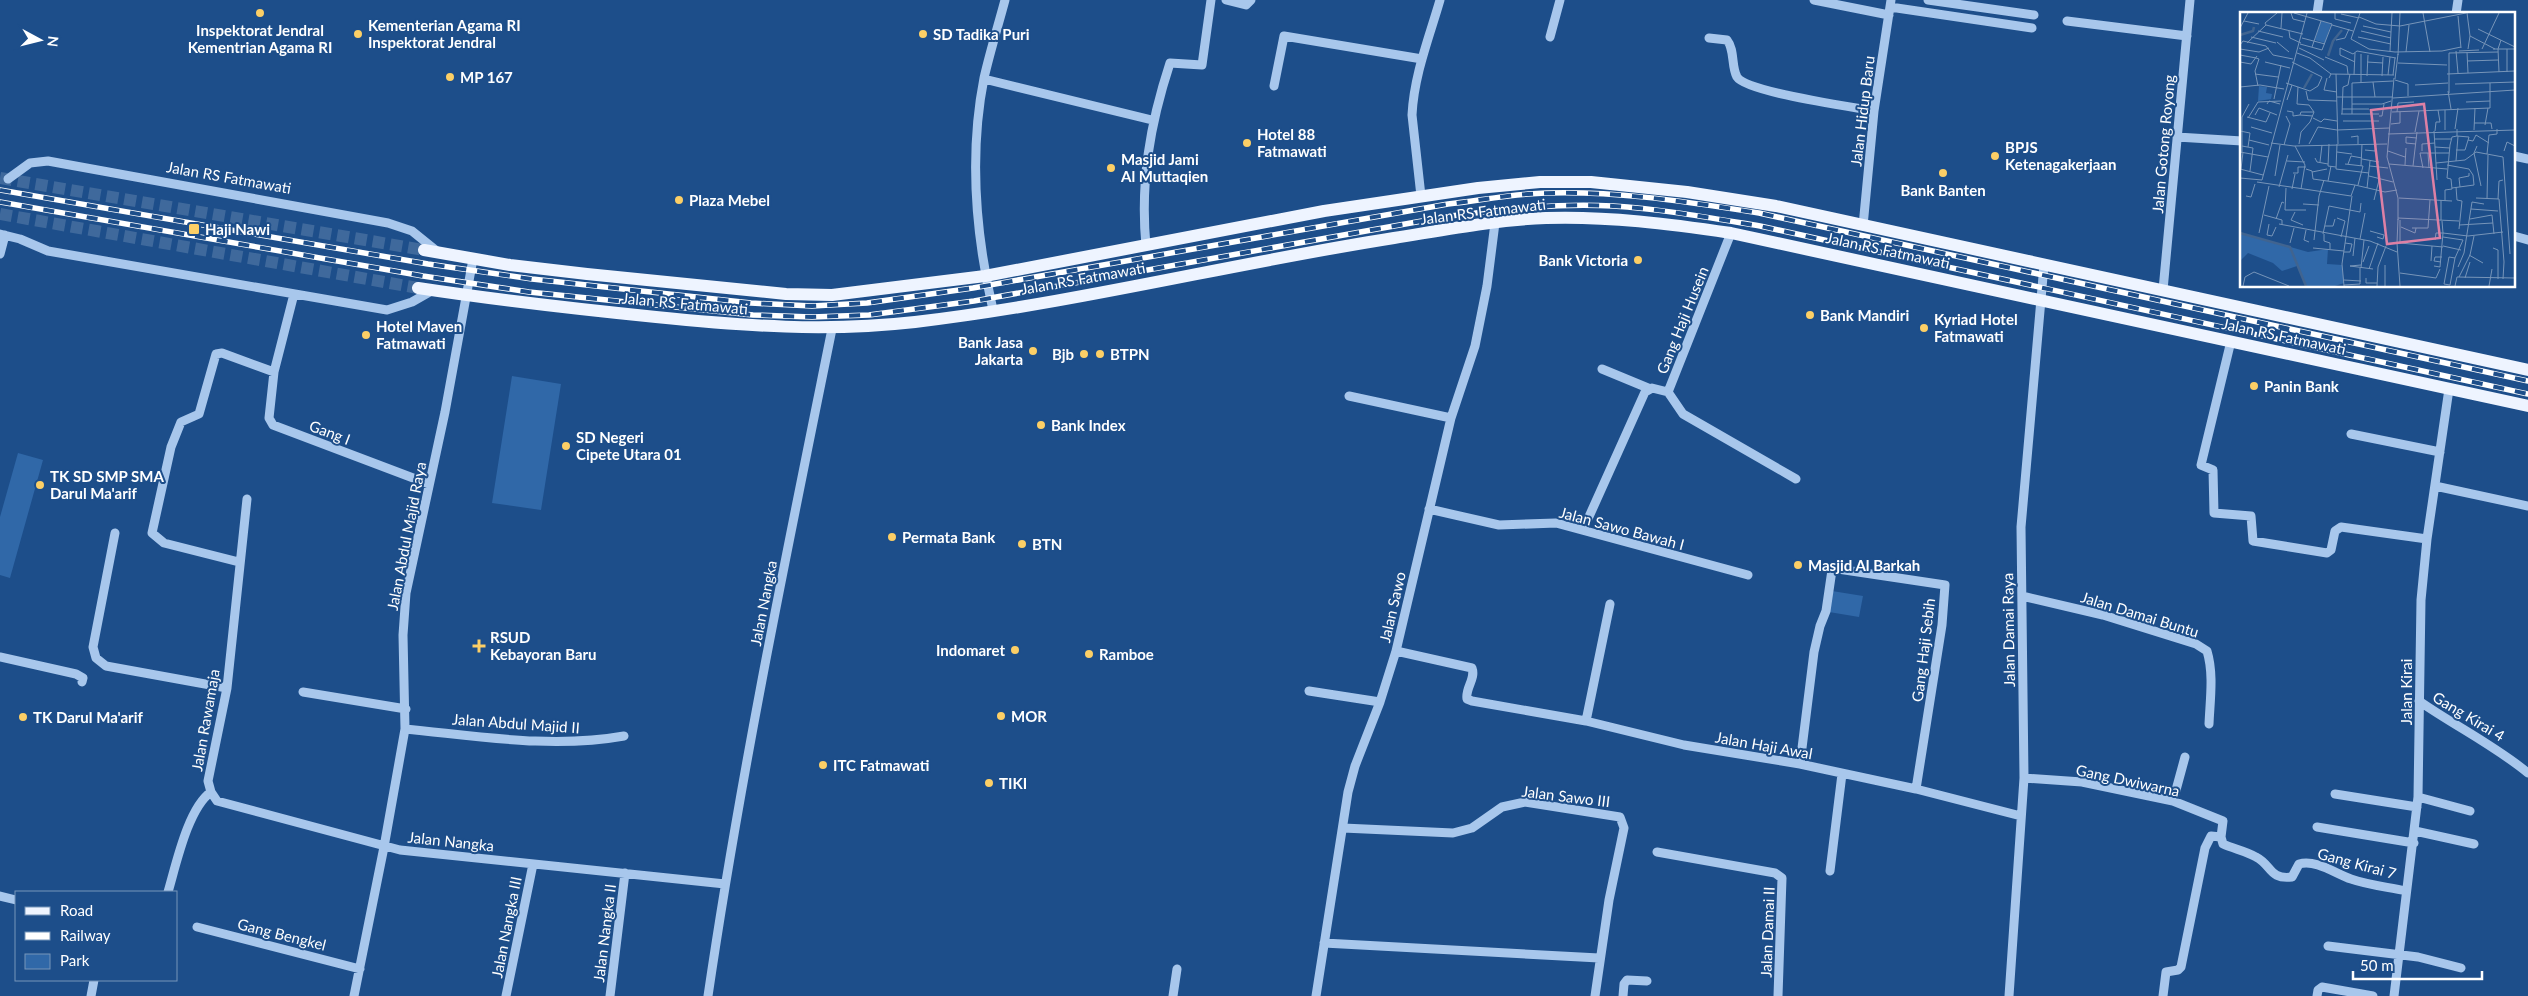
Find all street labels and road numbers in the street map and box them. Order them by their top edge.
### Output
street label: Jalan Hidup Baru [1846,55,1878,167]
street label: Jalan Gotong Royong [2148,74,2178,214]
street label: Jalan RS Fatmawati [165,157,293,197]
street label: Jalan RS Fatmawati [1419,194,1547,228]
street label: Jalan RS Fatmawati [1824,228,1952,272]
street label: Jalan RS Fatmawati [1019,258,1147,298]
street label: Gang Haji Husein [1652,264,1712,376]
street label: Jalan RS Fatmawati [621,289,749,317]
street label: Jalan RS Fatmawati [2220,314,2348,358]
street label: Gang I [307,416,353,448]
street label: Jalan Abdul Majid Raya [383,460,429,612]
street label: Jalan Sawo Bawah I [1558,503,1686,553]
street label: Jalan Nangka [746,559,780,647]
street label: Jalan Sawo [1375,570,1409,644]
street label: Jalan Damai Raya [1998,573,2018,687]
street label: Jalan Damai Buntu [2079,587,2201,641]
street label: Gang Haji Sebih [1908,597,1938,703]
street label: Jalan Kirai [2397,659,2415,725]
street label: Jalan Rawamaja [187,668,223,772]
street label: Gang Kirai 4 [2430,687,2509,745]
street label: Jalan Abdul Majid II [452,710,580,736]
street label: Jalan Haji Awal [1714,728,1814,762]
street label: Gang Dwiwarna [2074,760,2182,800]
street label: Jalan Sawo III [1521,782,1611,810]
street label: Jalan Nangka [407,828,495,854]
street label: Gang Kirai 7 [2316,844,2399,882]
street label: Jalan Nangka III [487,875,525,979]
street label: Jalan Nangka II [589,883,619,983]
street label: Jalan Damai II [1756,886,1778,978]
street label: Gang Bengkel [236,914,328,954]

